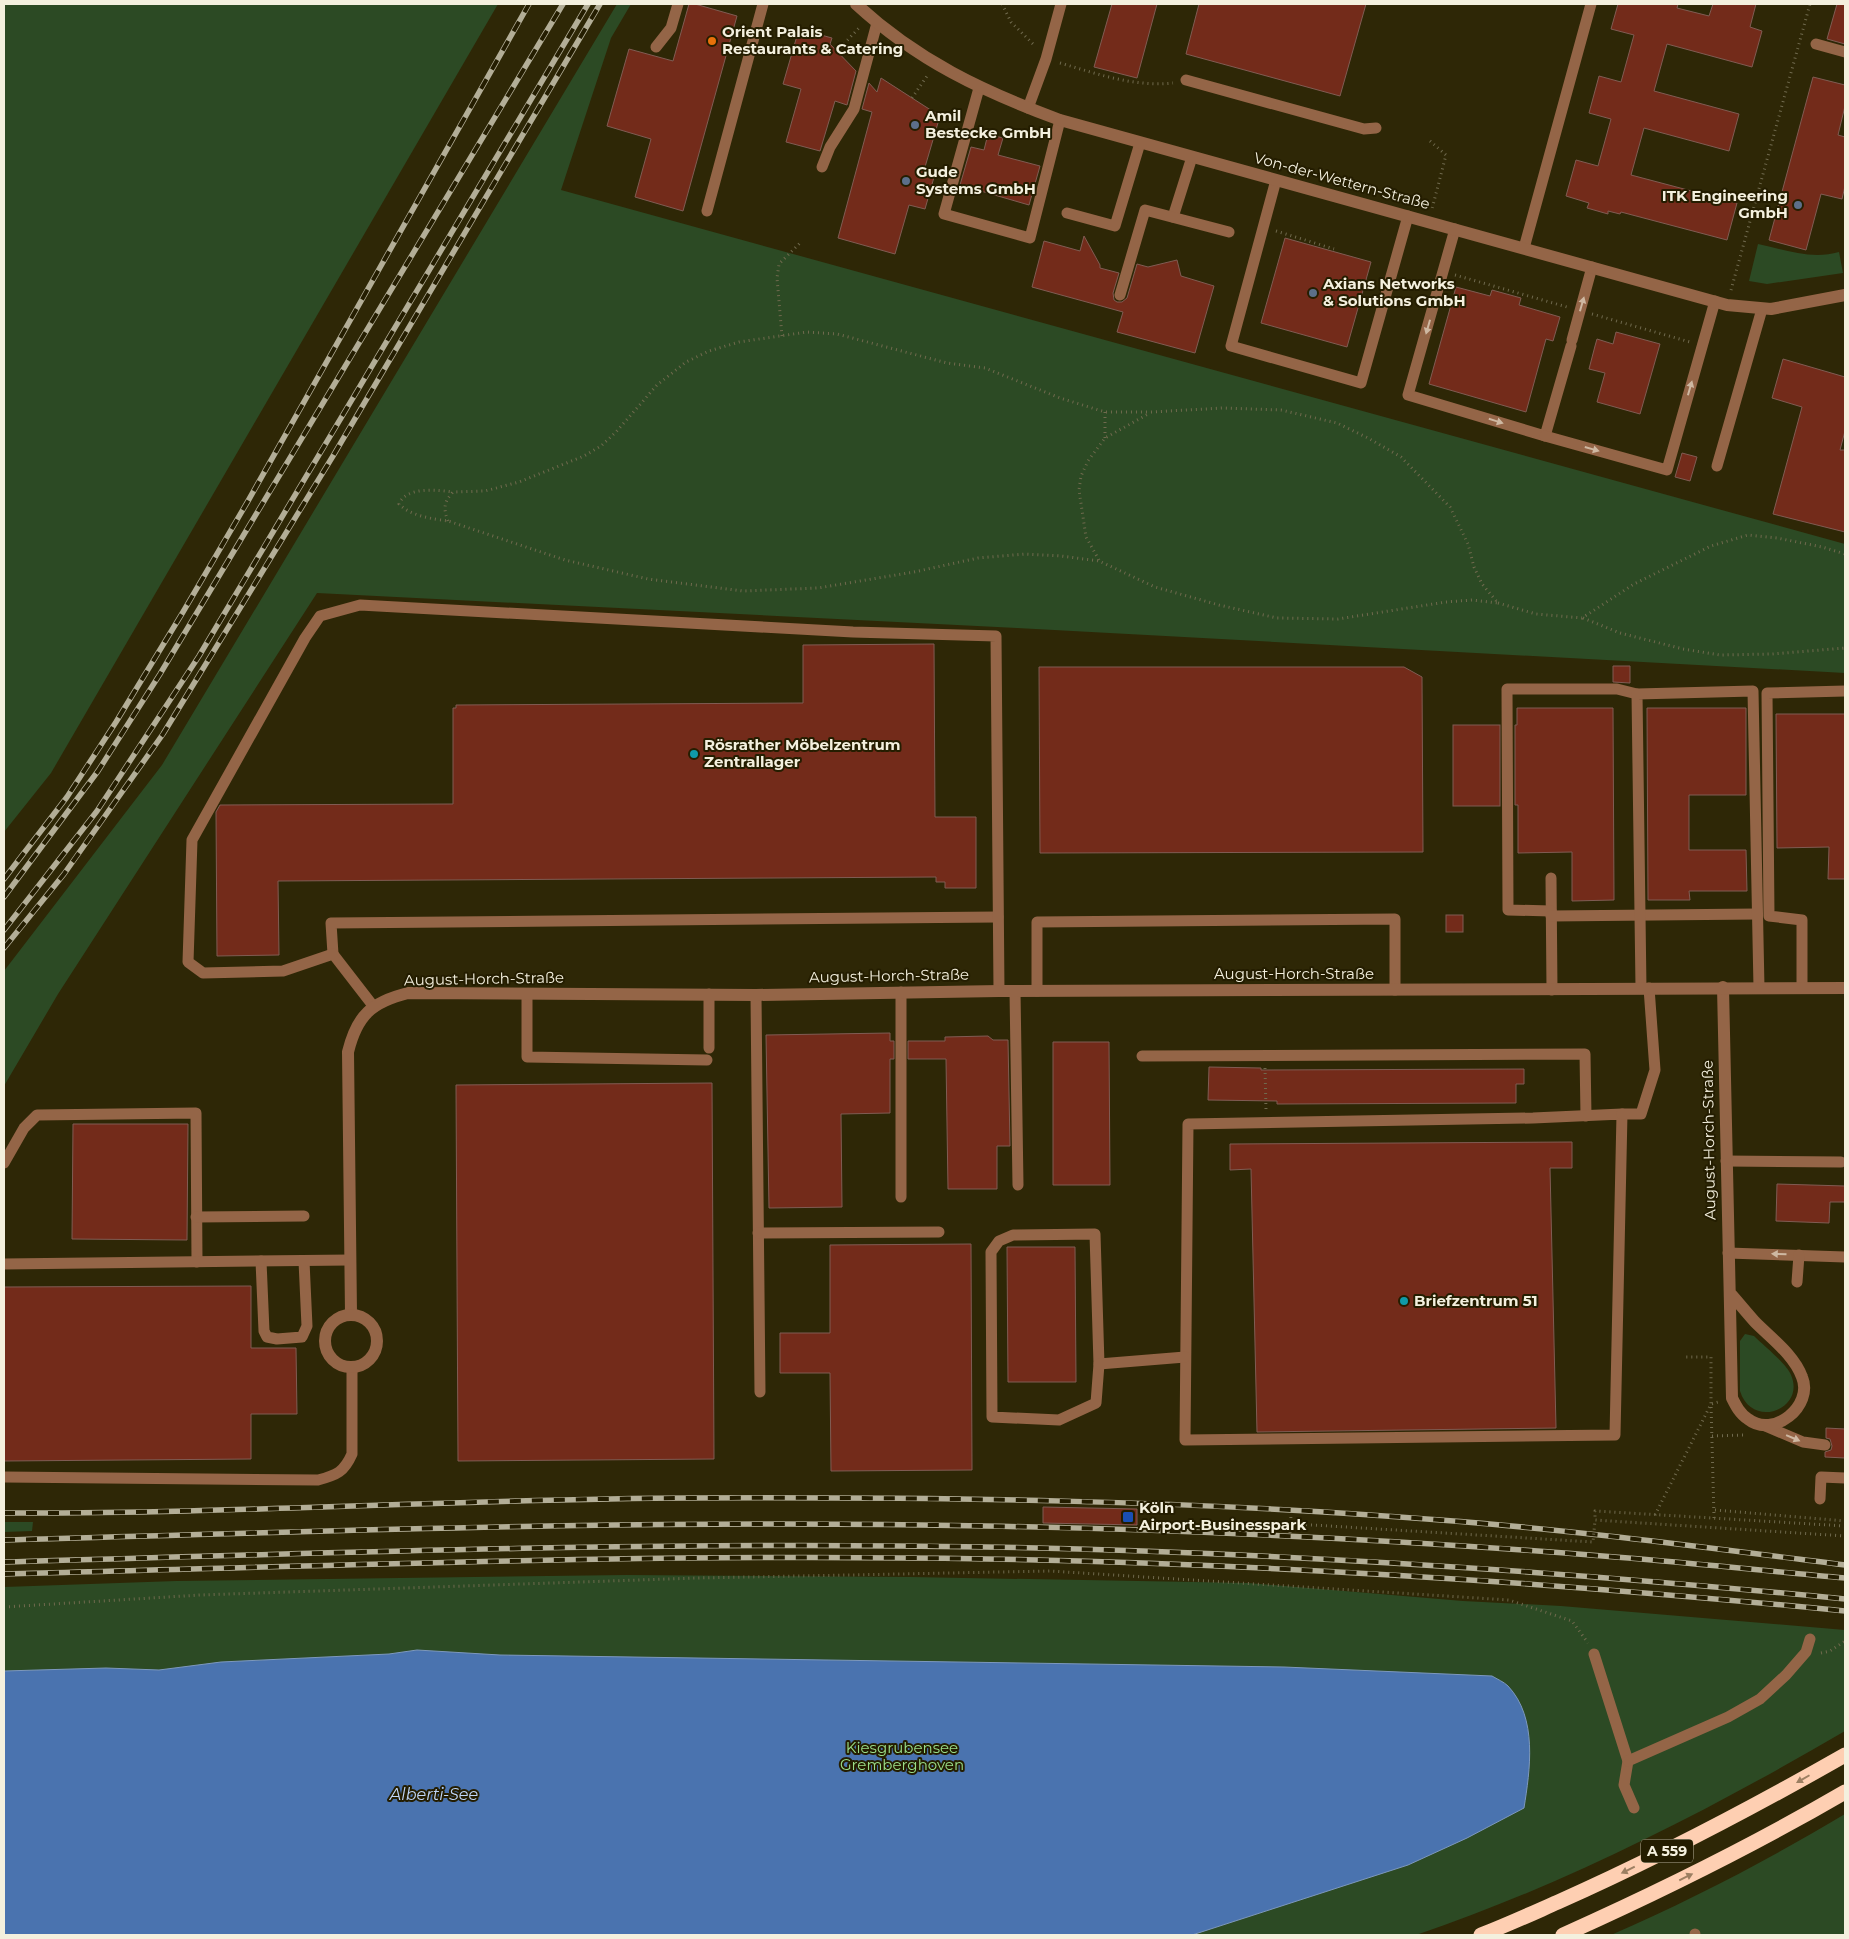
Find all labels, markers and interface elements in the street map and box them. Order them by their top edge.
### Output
place label: Orient Palais Restaurants & Catering [722,22,903,58]
marker: Orient Palais Restaurants & Catering [706,35,718,47]
place label: Amil Bestecke GmbH [924,106,1051,142]
marker: Amil Bestecke GmbH [909,119,921,131]
street label: Von-der-Wettern-Straße [1252,148,1432,213]
place label: Gude Systems GmbH [916,162,1036,198]
marker: Gude Systems GmbH [900,175,912,187]
place label: ITK Engineering GmbH [1662,186,1788,222]
marker: ITK Engineering GmbH [1792,199,1804,211]
place label: Axians Networks & Solutions GmbH [1322,274,1466,310]
marker: Axians Networks & Solutions GmbH [1307,287,1319,299]
one-way arrow [1579,296,1587,311]
one-way arrow [1423,319,1431,334]
one-way arrow [1687,381,1695,396]
one-way arrow [1488,418,1503,426]
one-way arrow [1585,446,1600,454]
place label: Rösrather Möbelzentrum Zentrallager [704,735,900,771]
marker: Rösrather Möbelzentrum Zentrallager [688,748,700,760]
street label: August-Horch-Straße [1214,964,1374,983]
street label: August-Horch-Straße [809,965,969,986]
street label: August-Horch-Straße [404,968,564,989]
street label: August-Horch-Straße [1698,1060,1719,1220]
one-way arrow [1771,1250,1787,1258]
place label: Briefzentrum 51 [1414,1291,1538,1310]
marker: Briefzentrum 51 [1398,1295,1410,1307]
one-way arrow [1786,1435,1800,1443]
place label: Köln Airport-Businesspark [1138,1498,1306,1534]
marker: Köln Airport-Businesspark [1121,1510,1135,1524]
park label: Kiesgrubensee Gremberghoven [840,1738,964,1774]
one-way arrow [1796,1775,1810,1783]
water label: Alberti-See [389,1785,478,1804]
road number: A 559 [1641,1840,1693,1862]
one-way arrow [1621,1866,1635,1874]
one-way arrow [1679,1873,1693,1881]

